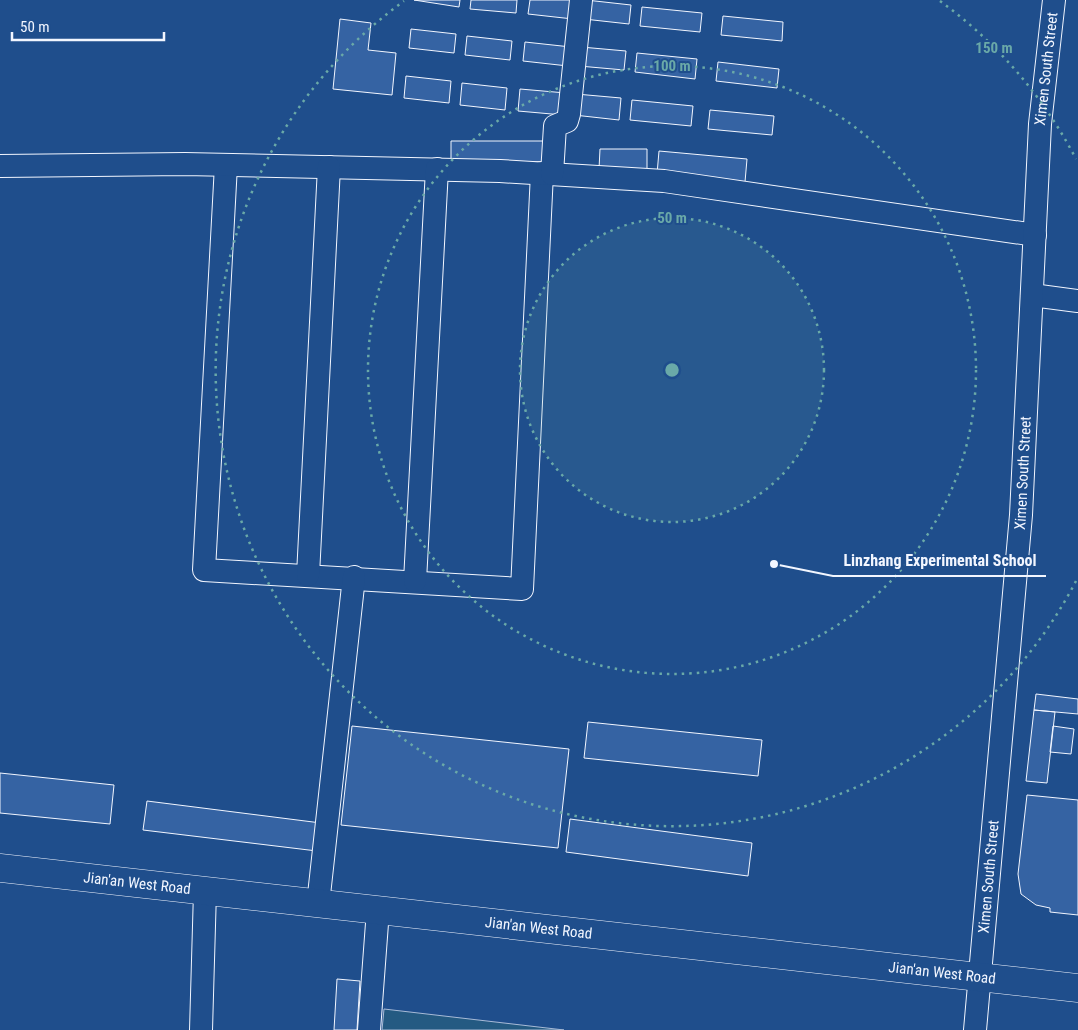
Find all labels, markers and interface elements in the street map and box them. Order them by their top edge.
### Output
scale bar [12,10,165,42]
street label: Ximen South Street [1031,11,1062,126]
text: 50 m [20,18,50,36]
text: 150 m [975,39,1013,57]
text: 100 m [653,57,691,75]
text: 50 m [657,209,687,227]
centre of rings [663,361,681,379]
street label: Ximen South Street [1011,416,1035,531]
callout: Linzhang Experimental School [833,545,1046,576]
text: Linzhang Experimental School [843,551,1037,570]
street label: Ximen South Street [975,819,1003,934]
street label: Jian'an West Road [83,868,192,898]
street label: Jian'an West Road [484,913,593,943]
street label: Jian'an West Road [888,958,997,988]

